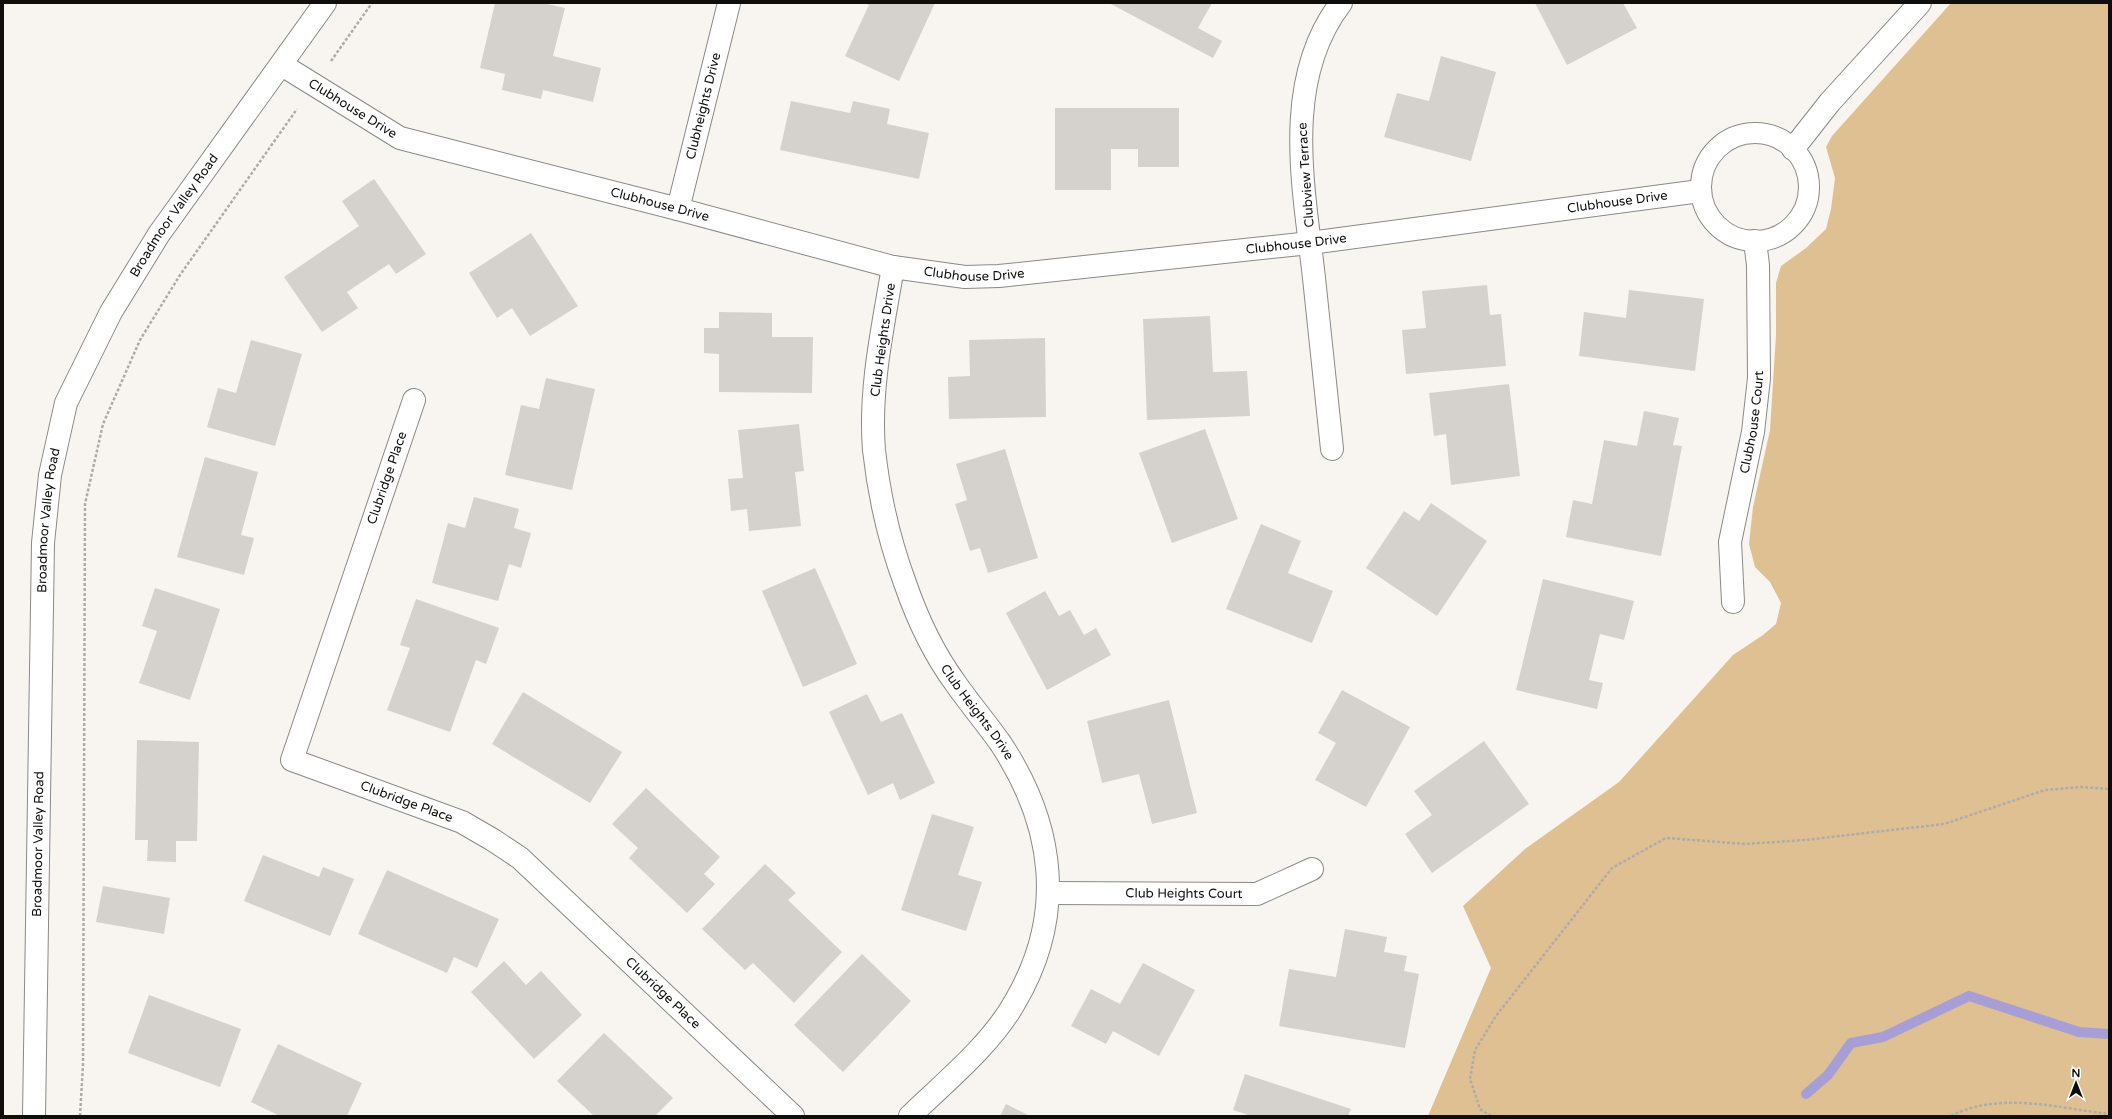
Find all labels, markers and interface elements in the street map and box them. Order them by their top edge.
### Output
street label: Clubheights Drive [683,51,724,161]
street label: Clubhouse Drive [305,75,400,142]
street label: Clubview Terrace [1294,122,1318,228]
street label: Broadmoor Valley Road [126,151,222,280]
street label: Clubhouse Drive [609,184,711,225]
street label: Clubhouse Drive [1566,187,1669,217]
street label: Clubhouse Drive [1245,230,1348,258]
street label: Clubhouse Drive [923,263,1025,285]
street label: Club Heights Drive [867,282,899,398]
street label: Clubhouse Court [1737,371,1767,475]
street label: Clubridge Place [364,429,410,527]
street label: Broadmoor Valley Road [34,446,64,593]
street label: Club Heights Drive [937,661,1017,763]
street label: Broadmoor Valley Road [29,771,47,917]
street label: Clubridge Place [358,778,455,826]
street label: Club Heights Court [1125,885,1243,902]
street label: Clubridge Place [622,954,704,1032]
north arrow [2056,1063,2096,1103]
text: N [2072,1067,2080,1080]

